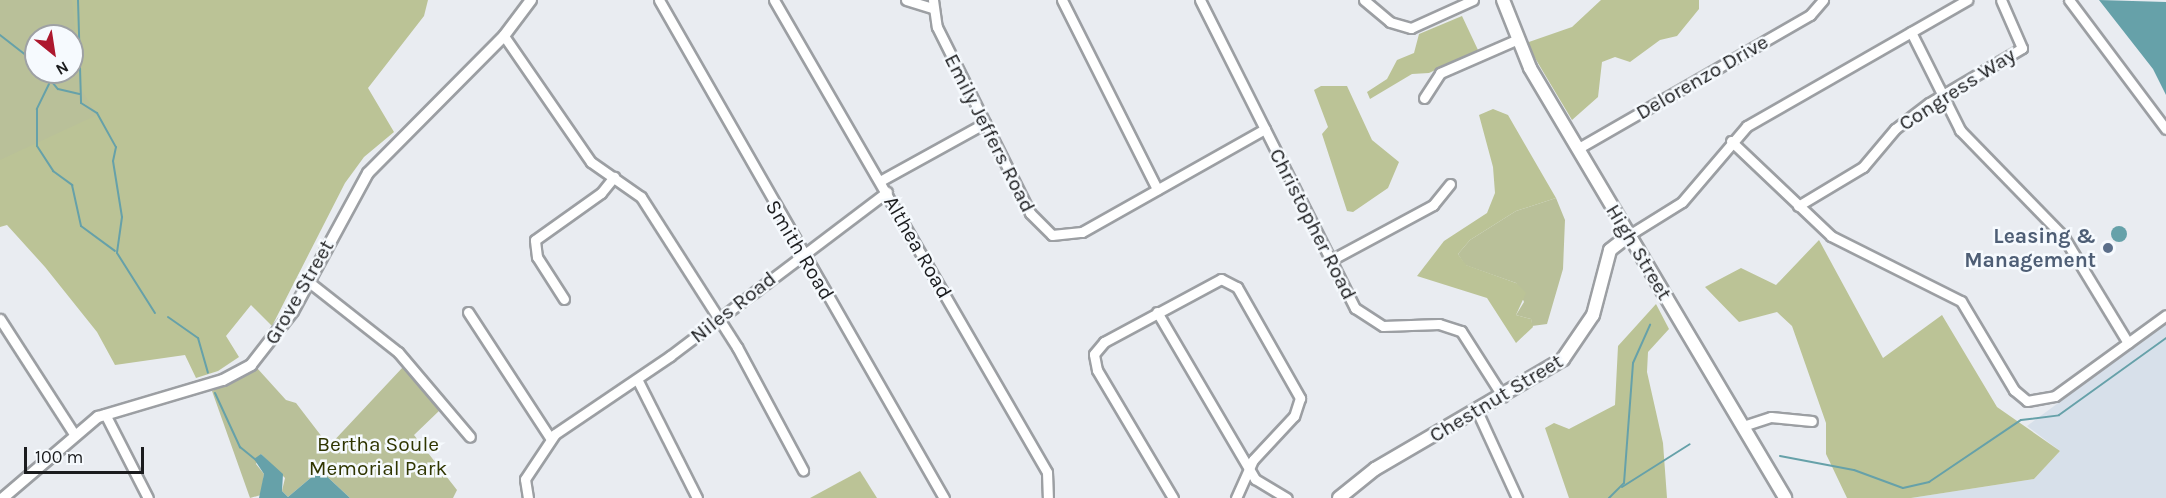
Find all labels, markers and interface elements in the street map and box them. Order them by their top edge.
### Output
north arrow [24,24,84,84]
street label: Delorenzo Drive [1631,29,1773,125]
street label: Congress Way [1894,42,2020,136]
street label: Emily Jeffers Road [939,49,1041,217]
text: N [53,57,72,79]
street label: Christopher Road [1264,144,1362,304]
street label: Althea Road [879,191,957,303]
street label: Smith Road [760,195,840,305]
street label: High Street [1601,199,1677,305]
place label: Leasing & Management [1964,223,2096,273]
street label: Grove Street [259,235,339,349]
marker: Leasing & Management [2101,241,2115,255]
street label: Niles Road [685,266,781,348]
street label: Chestnut Street [1425,348,1567,448]
park label: Bertha Soule Memorial Park [309,431,447,481]
scale bar [27,435,147,473]
text: 100 m [35,446,83,468]

